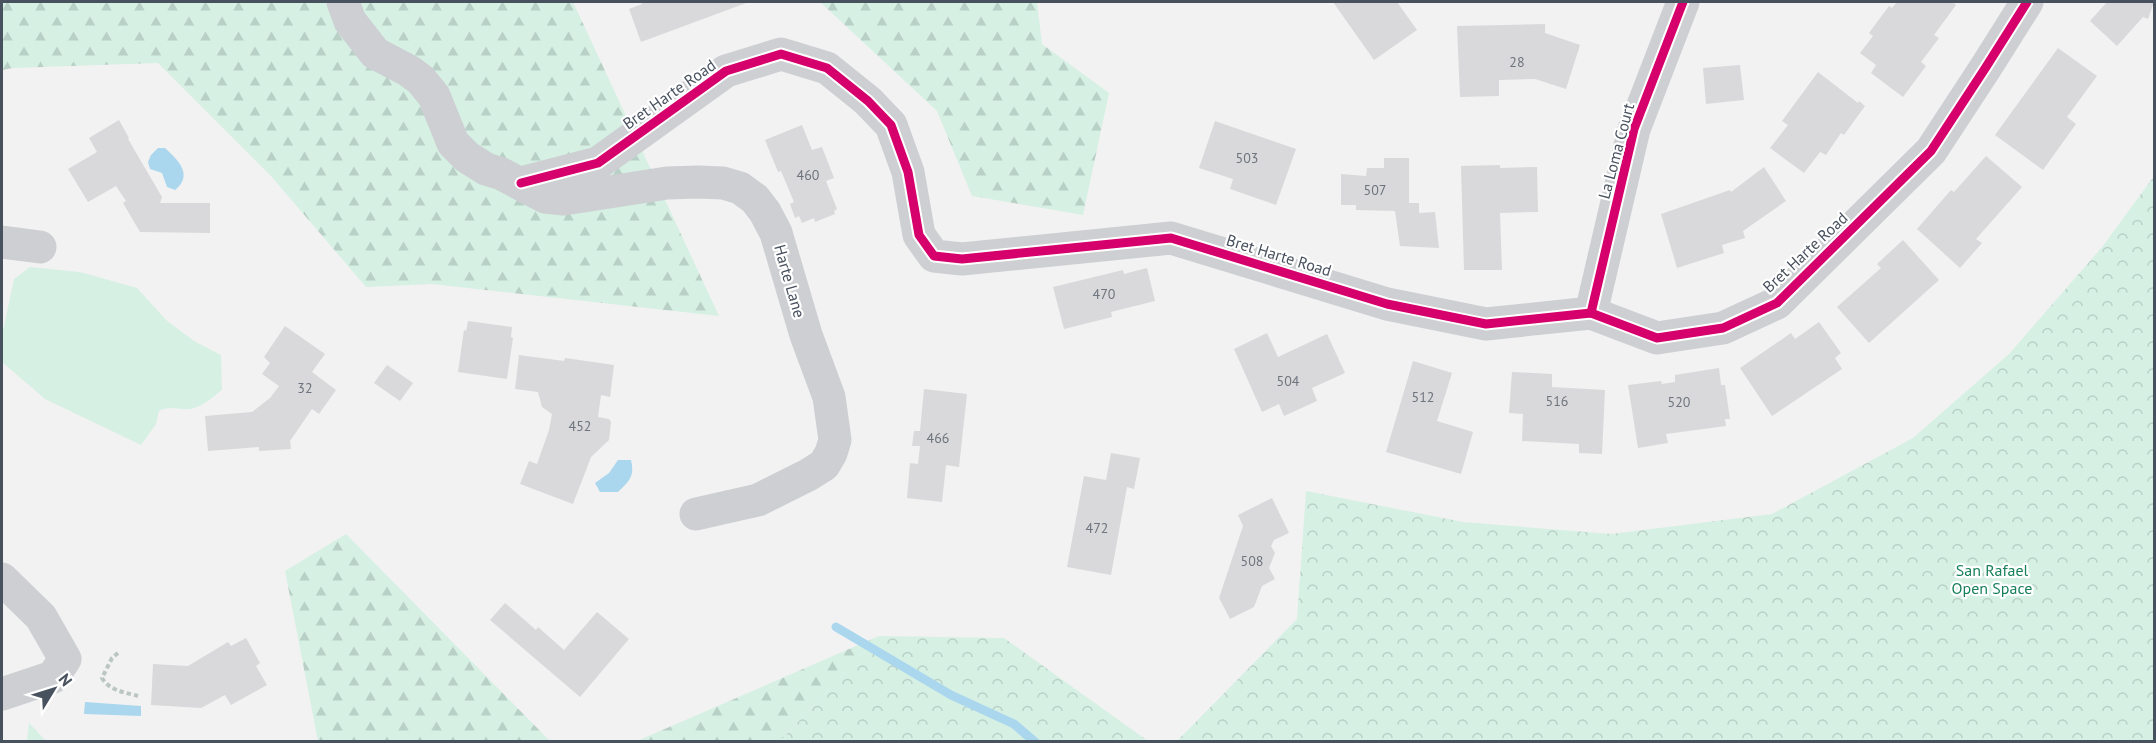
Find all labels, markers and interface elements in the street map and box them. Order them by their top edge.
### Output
house number: 28 [1509,53,1525,71]
street label: Bret Harte Road [619,55,719,133]
street label: La Loma Court [1594,100,1639,201]
house number: 503 [1236,149,1258,167]
house number: 460 [797,166,820,184]
house number: 507 [1364,181,1386,199]
street label: Bret Harte Road [1758,208,1852,296]
street label: Bret Harte Road [1224,230,1334,280]
street label: Harte Lane [770,242,810,320]
house number: 470 [1093,285,1116,303]
house number: 504 [1277,372,1300,390]
house number: 32 [297,379,313,397]
house number: 512 [1412,388,1434,406]
house number: 516 [1546,392,1568,410]
house number: 520 [1668,393,1691,411]
house number: 452 [569,417,591,435]
house number: 466 [927,429,949,447]
house number: 472 [1086,519,1108,537]
house number: 508 [1241,552,1263,570]
park label: San Rafael Open Space [1952,560,2032,598]
north arrow [24,659,84,719]
text: N [55,669,77,690]

